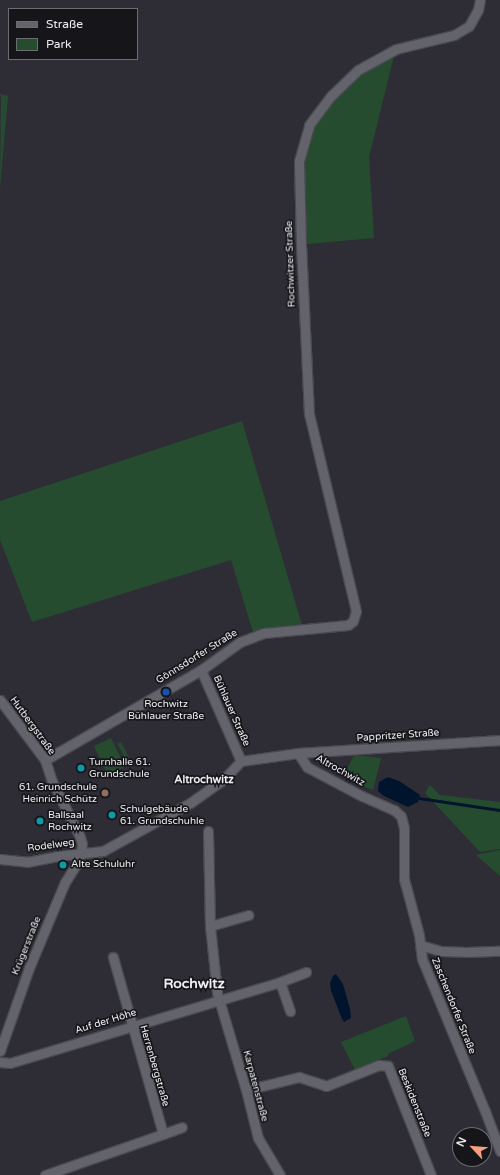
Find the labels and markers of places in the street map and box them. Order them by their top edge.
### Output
marker: Rochwitz Bühlauer Straße [161,687,171,697]
place label: Rochwitz Bühlauer Straße [128,698,204,722]
place label: Turnhalle 61. Grundschule [89,756,151,780]
marker: Turnhalle 61. Grundschule [76,763,86,773]
place label: 61. Grundschule Heinrich Schütz [19,781,97,804]
marker: 61. Grundschule Heinrich Schütz [100,788,110,798]
place label: Schulgebäude 61. Grundschuhle [120,803,204,826]
place label: Ballsaal Rochwitz [48,809,92,832]
marker: Schulgebäude 61. Grundschuhle [107,810,117,820]
marker: Ballsaal Rochwitz [35,816,45,826]
place label: Alte Schuluhr [71,859,135,871]
marker: Alte Schuluhr [58,860,68,870]

